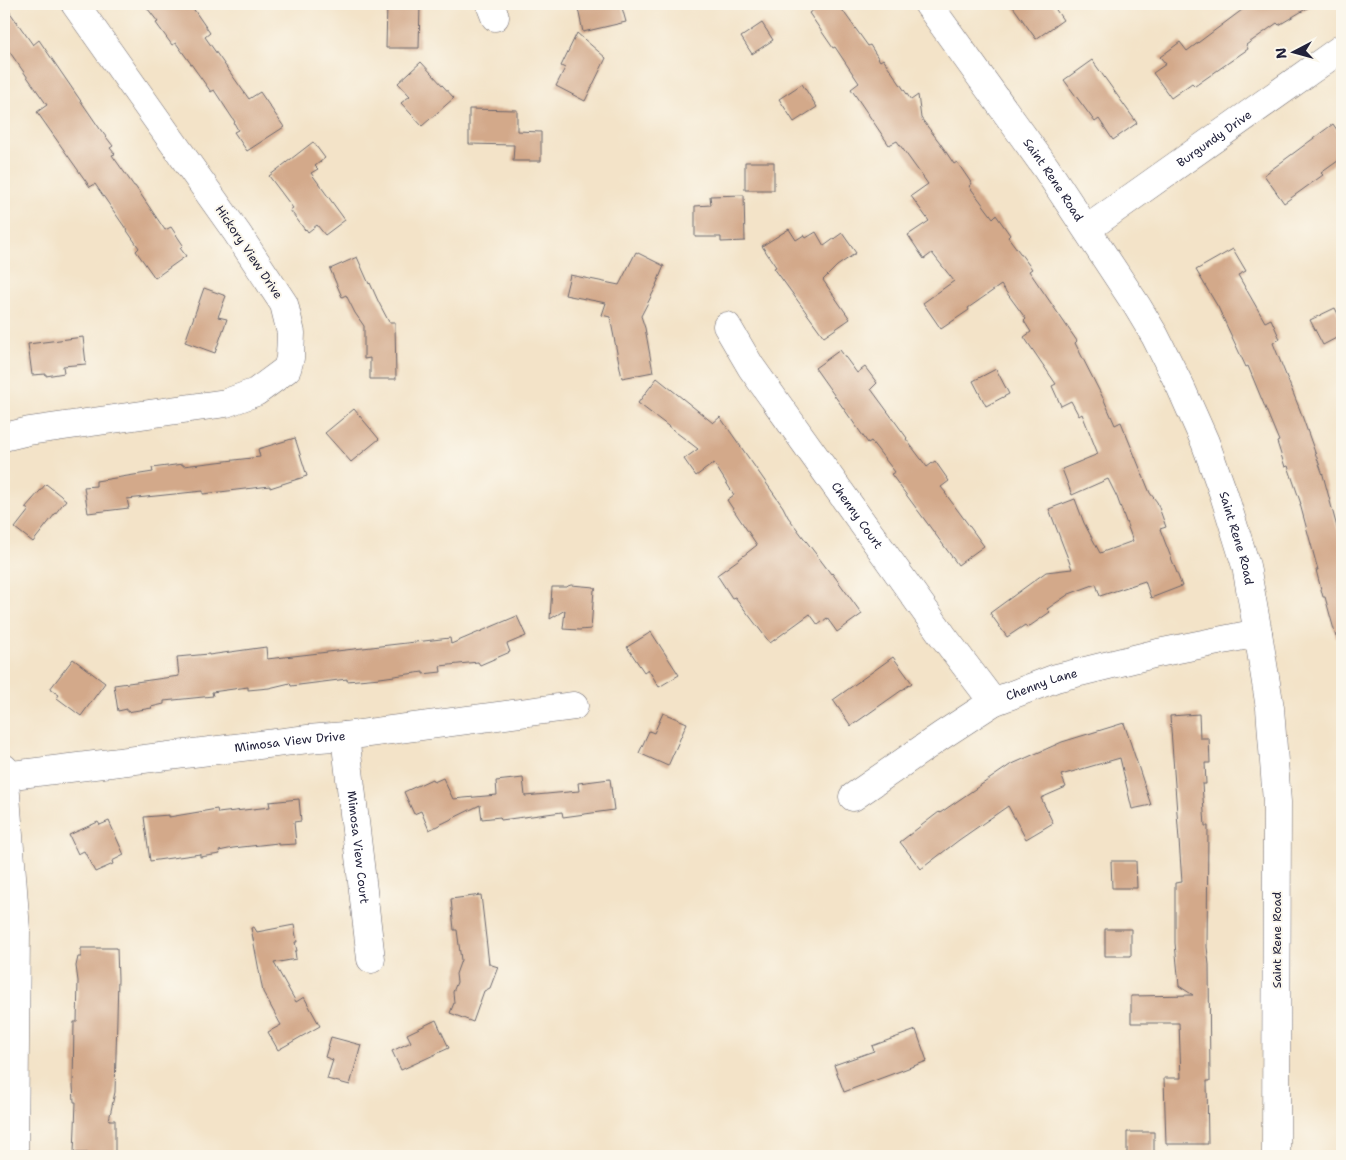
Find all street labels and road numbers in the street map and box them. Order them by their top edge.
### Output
street label: Burgundy Drive [1173,106,1255,171]
street label: Saint Rene Road [1019,135,1087,225]
street label: Hickory View Drive [212,202,286,302]
street label: Chenny Court [828,479,886,552]
street label: Saint Rene Road [1215,489,1257,587]
street label: Chenny Lane [1004,665,1079,704]
street label: Mimosa View Drive [234,728,346,756]
street label: Mimosa View Court [343,790,373,905]
street label: Saint Rene Road [1269,891,1285,988]

